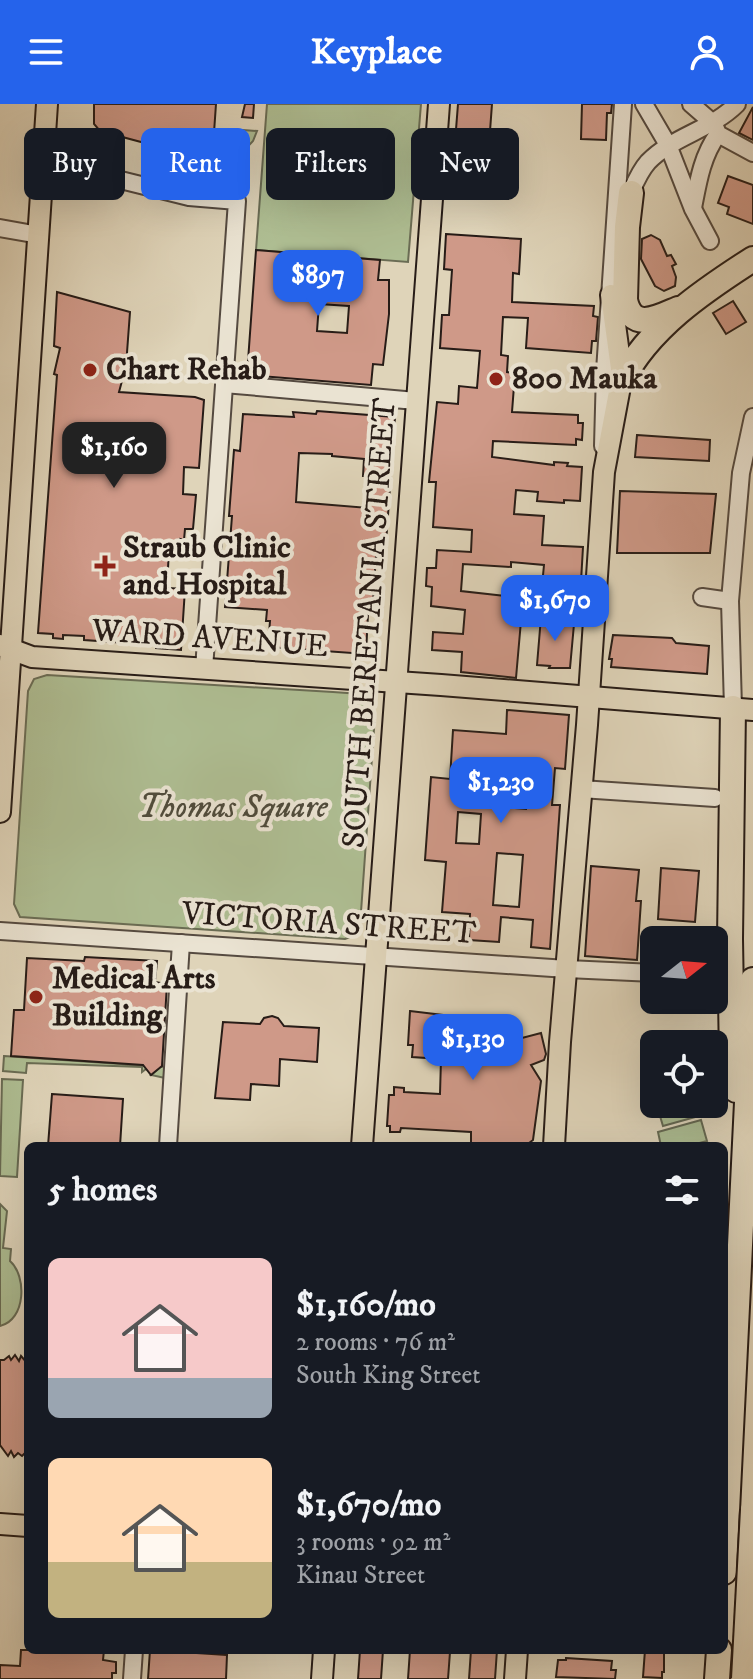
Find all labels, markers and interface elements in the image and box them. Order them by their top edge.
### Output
icon: menu [24,30,68,74]
text: Keyplace [311,30,442,75]
icon: person [685,30,729,74]
chip: Buy [24,128,125,200]
chip: Rent [141,128,250,200]
chip: Filters [266,128,395,200]
chip: New [411,128,519,200]
pin: $897 [271,250,365,318]
text: $897 [291,259,345,292]
place label: Chart Rehab [106,350,266,390]
place label: 800 Mauka [512,359,657,399]
marker: Chart Rehab [81,361,99,379]
marker: 800 Mauka [487,370,505,388]
street label: SOUTH BERETANIA STREET [334,397,406,849]
pin: $1,160 [49,422,179,490]
text: $1,160 [80,431,148,464]
place label: Straub Clinic and Hospital [123,528,291,605]
marker: Straub Clinic and Hospital [94,555,116,577]
pin: $1,670 [490,575,620,643]
text: $1,670 [519,584,591,617]
street label: WARD AVENUE [90,611,329,667]
pin: $1,230 [436,757,566,825]
text: $1,230 [467,766,535,799]
park label: Thomas Square [138,788,329,828]
street label: VICTORIA STREET [180,894,477,954]
north arrow [640,926,728,1014]
map controls [640,926,728,1118]
place label: Medical Arts Building [52,959,216,1036]
marker: Medical Arts Building [27,988,45,1006]
pin: $1,130 [408,1014,538,1082]
text: $1,130 [441,1023,505,1056]
button: locate [640,1030,728,1118]
icon: filters [660,1168,704,1212]
text: 5 homes [48,1169,157,1211]
text: $1,160/mo [296,1284,436,1326]
icon: home [112,1290,208,1386]
text: 2 rooms · 76 m² [296,1326,455,1359]
text: South King Street [296,1359,481,1392]
text: $1,670/mo [296,1484,441,1526]
icon: home [112,1490,208,1586]
text: 3 rooms · 92 m² [296,1526,450,1559]
text: Kinau Street [296,1559,425,1592]

